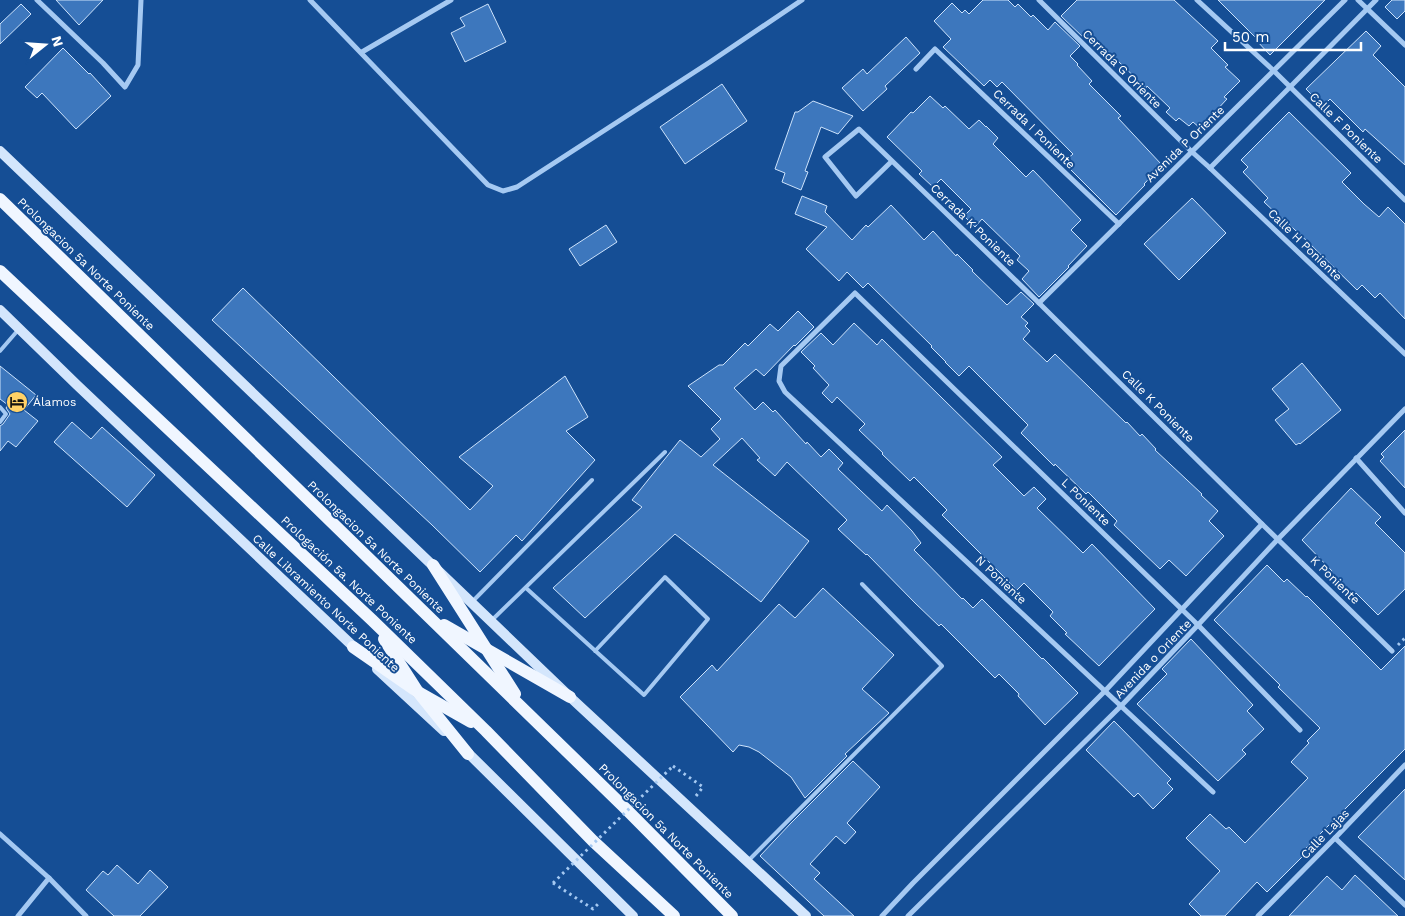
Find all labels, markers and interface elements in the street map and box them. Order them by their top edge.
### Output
north arrow [20,20,70,70]
scale bar [1225,20,1361,52]
street label: Cerrada G Oriente [1080,27,1164,111]
text: 50 m [1232,28,1269,46]
text: N [48,34,67,48]
street label: Cerrada I Poniente [990,86,1078,172]
street label: Calle F Poniente [1307,90,1385,166]
street label: Avenida P Oriente [1143,103,1227,185]
street label: Cerrada K Poniente [928,181,1018,269]
street label: Prolongacion 5a Norte Poniente [15,195,157,333]
street label: Calle H Poniente [1265,206,1345,284]
street label: Calle K Poniente [1119,367,1197,445]
hotel icon: Álamos [5,390,29,414]
place label: Álamos [33,395,76,409]
street label: L Poniente [1059,475,1113,529]
street label: Prolongacion 5a Norte Poniente [305,478,447,616]
street label: Prologación 5a. Norte Poniente [278,513,420,647]
street label: Calle Libramiento Norte Poniente [250,531,402,675]
street label: N Poniente [973,553,1029,607]
street label: K Poniente [1307,553,1363,607]
street label: Avenida o Oriente [1112,617,1194,701]
street label: Prolongacion 5a Norte Poniente [596,761,736,901]
street label: Calle Lajas [1298,806,1352,862]

